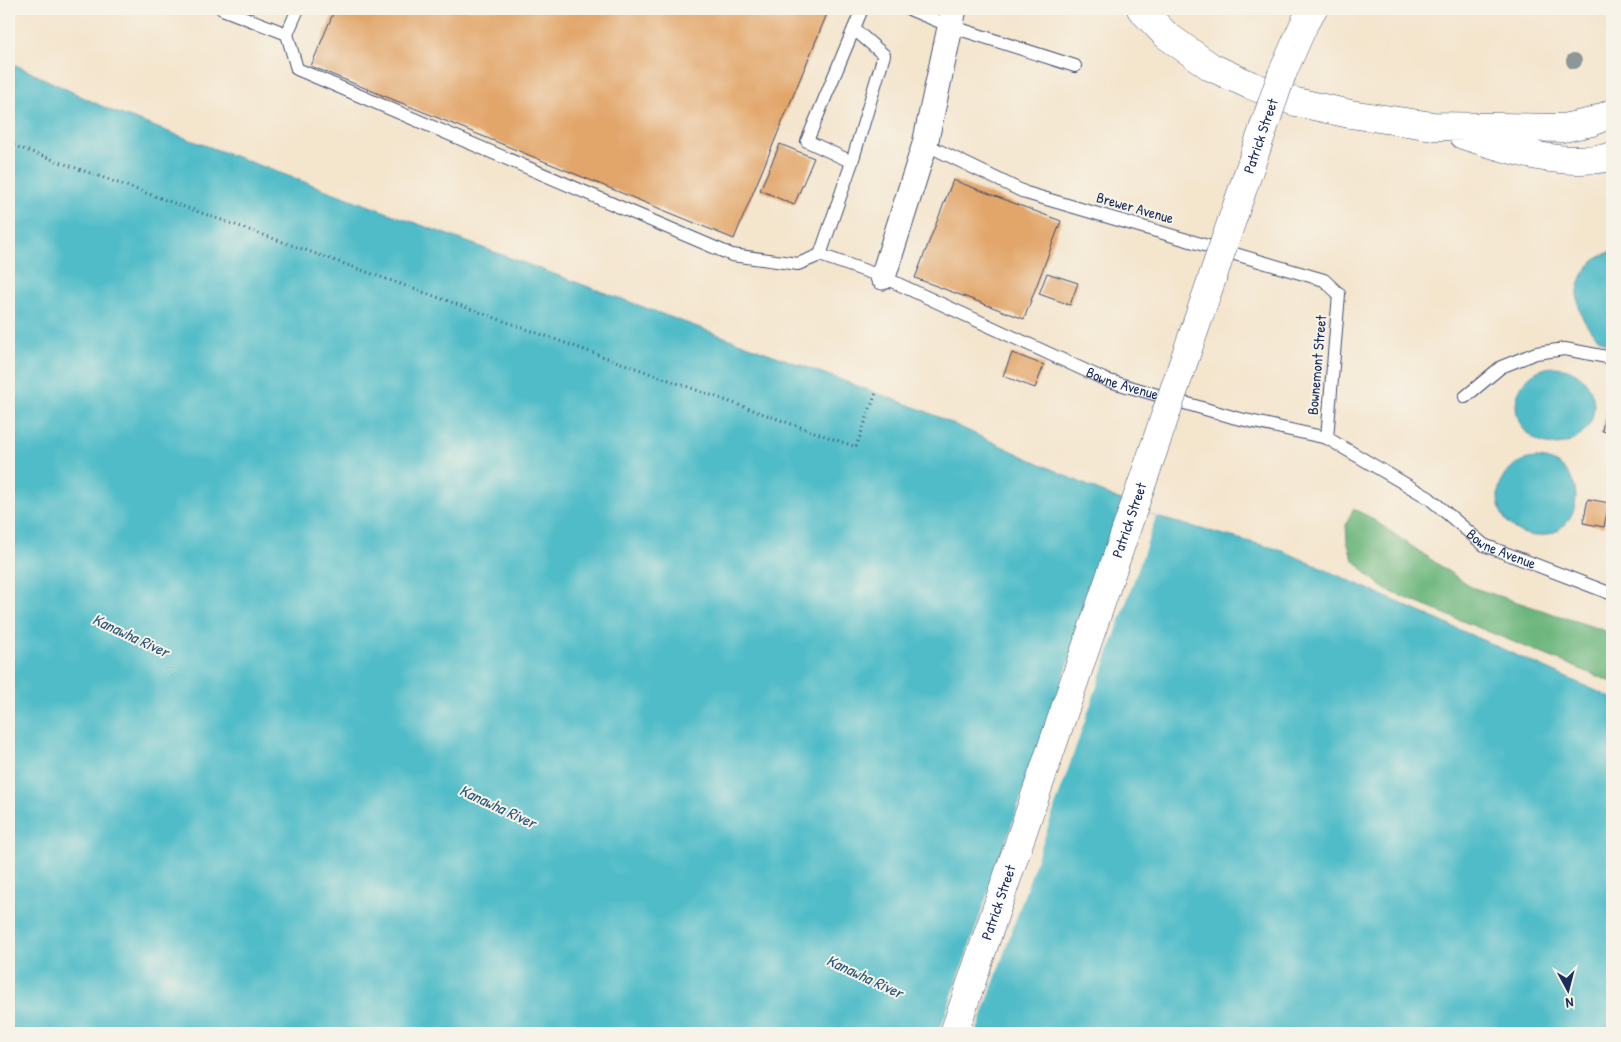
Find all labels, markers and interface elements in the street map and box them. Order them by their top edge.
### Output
street label: Patrick Street [1238,95,1283,176]
street label: Brewer Avenue [1094,186,1176,229]
street label: Bownemont Street [1302,313,1331,416]
street label: Bowne Avenue [1083,361,1161,405]
street label: Patrick Street [1106,479,1152,560]
street label: Bowne Avenue [1462,524,1539,574]
water label: Kanawha River [89,608,174,663]
water label: Kanawha River [456,779,541,834]
street label: Patrick Street [976,861,1021,943]
water label: Kanawha River [823,949,908,1004]
north arrow [1544,964,1594,1014]
text: N [1564,994,1575,1013]

